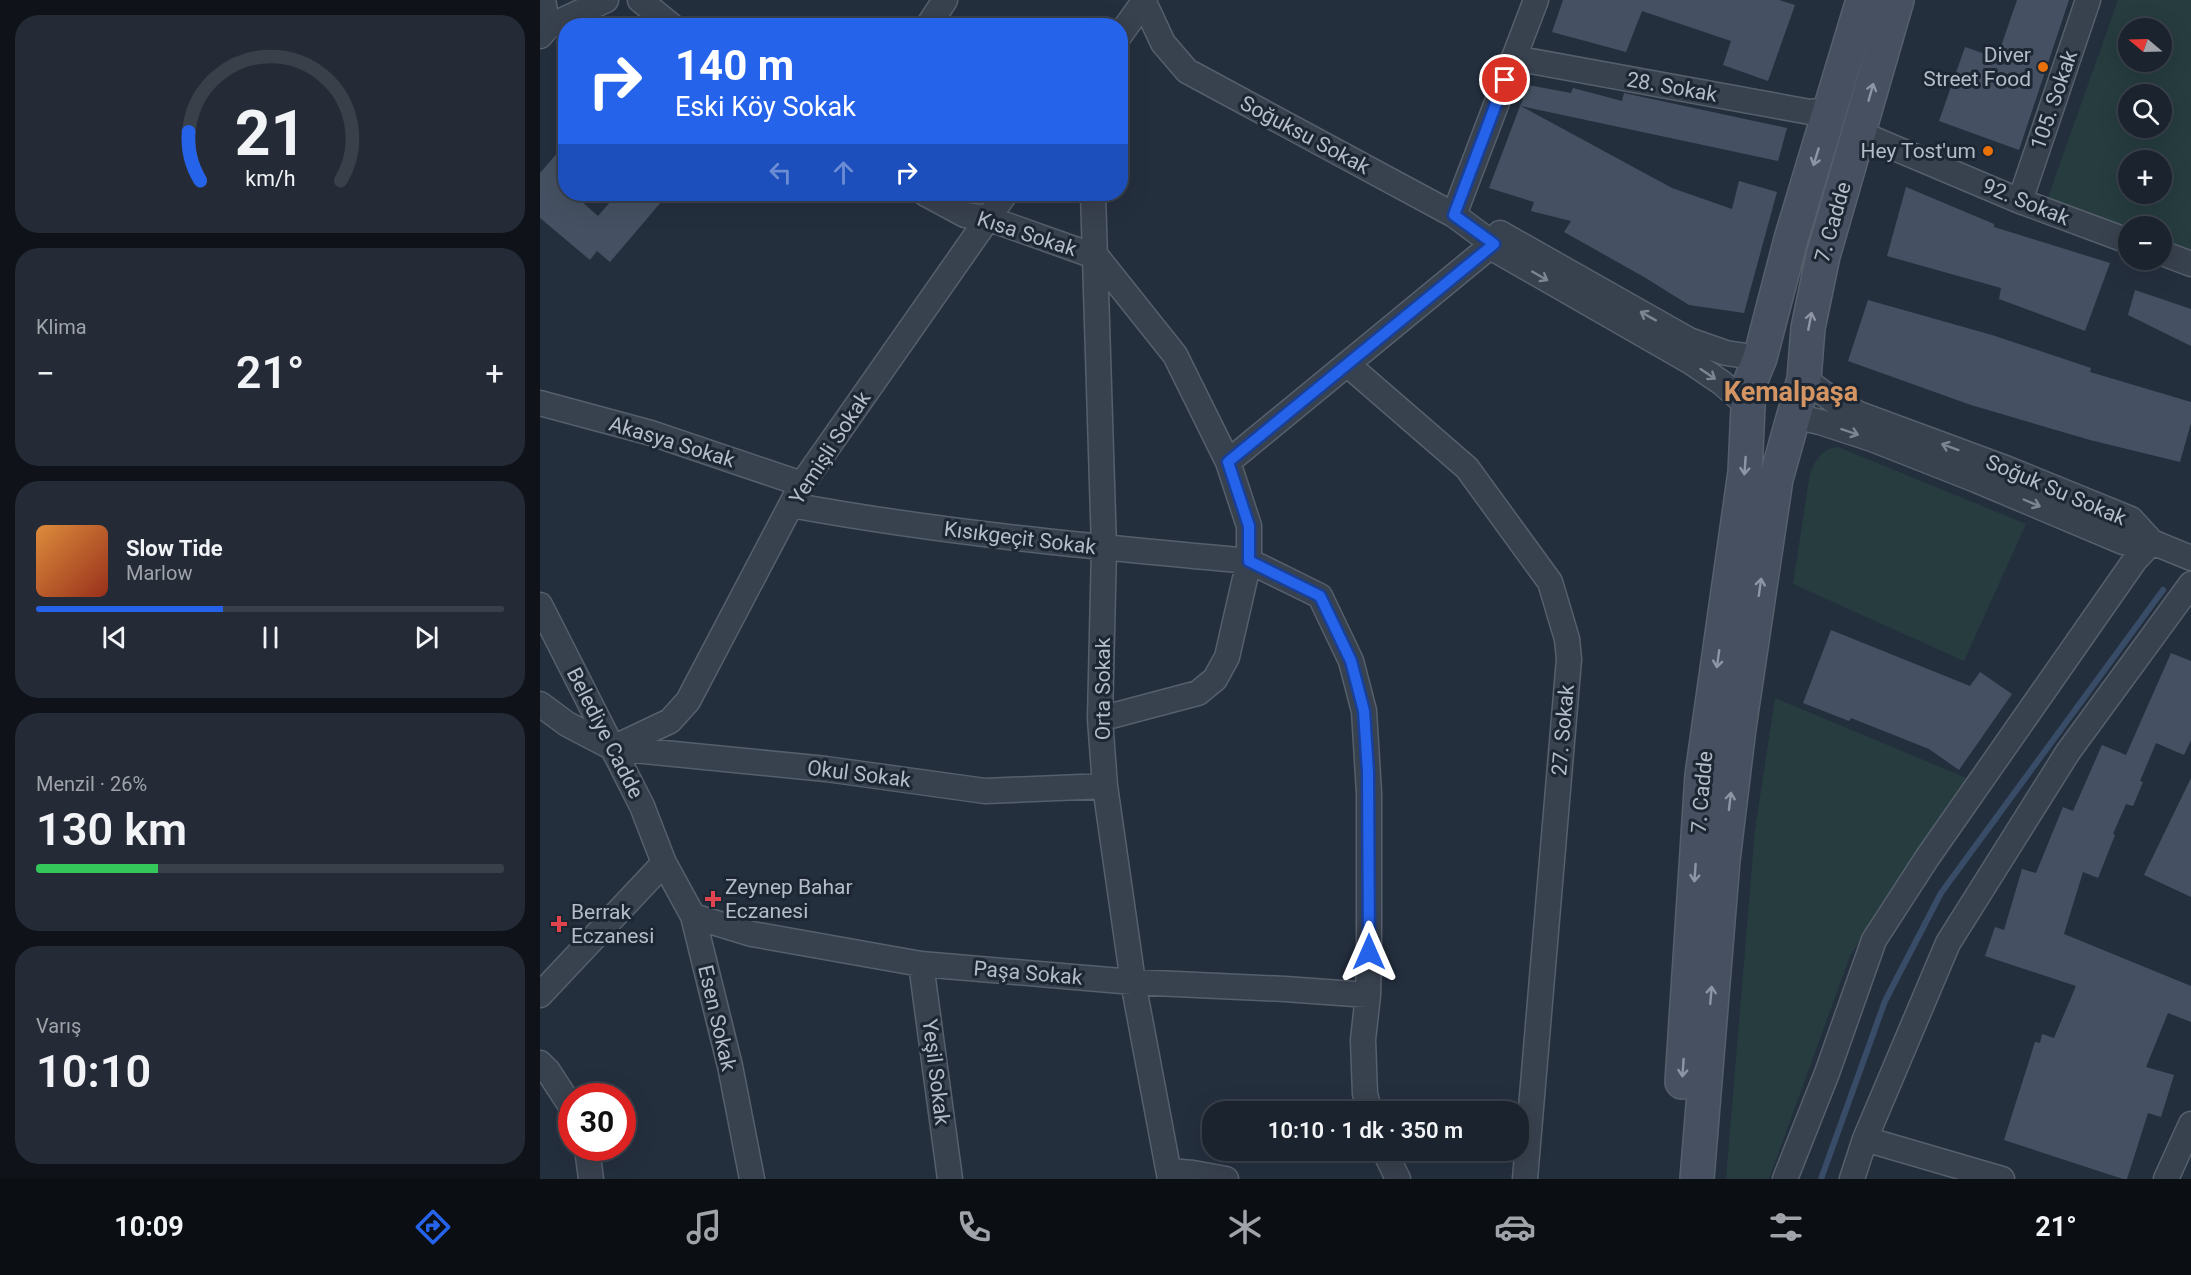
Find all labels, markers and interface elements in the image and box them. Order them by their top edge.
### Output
north arrow [2118,18,2172,72]
map controls [2118,18,2172,270]
text: 140 m [675,41,794,90]
icon: right [576,42,654,120]
place label: Diver Street Food [1923,43,2031,91]
street label: 105. Sokak [2026,47,2082,153]
pin [1479,54,1530,105]
marker: Diver Street Food [2036,60,2050,74]
icon: arrive [1488,63,1521,96]
street label: 28. Sokak [1625,67,1719,107]
one-way arrow [1866,83,1877,102]
button: search [2118,84,2172,138]
text: Eski Köy Sokak [675,91,856,123]
street label: Soğuksu Sokak [1236,91,1374,179]
text: 21 [234,97,306,170]
place label: Hey Tost'um [1860,139,1976,163]
marker: Hey Tost'um [1981,144,1995,158]
one-way arrow [1810,147,1821,166]
button: + [2118,150,2172,204]
icon: left [764,156,797,189]
icon: ahead [827,156,860,189]
icon: right [890,156,923,189]
text: km/h [245,166,295,191]
street label: 92. Sokak [1979,174,2073,230]
street label: 7. Cadde [1810,179,1856,265]
street label: Kısa Sokak [974,207,1080,261]
button: − [2118,216,2172,270]
one-way arrow [1531,270,1548,282]
one-way arrow [1640,310,1657,322]
one-way arrow [1805,311,1816,331]
text: Klima [36,315,87,339]
text: 21° [236,346,304,399]
text: − [36,354,55,393]
text: + [485,354,504,393]
one-way arrow [1700,368,1716,380]
district label: Kemalpaşa [1724,376,1858,408]
street label: Yemişli Sokak [785,387,876,509]
street label: Akasya Sokak [606,411,738,473]
one-way arrow [1840,427,1859,438]
one-way arrow [1941,441,1960,452]
street label: Soğuk Su Sokak [1982,450,2130,531]
one-way arrow [1739,455,1750,475]
one-way arrow [2022,498,2041,509]
street label: Kısıkgeçit Sokak [943,517,1098,559]
text: Slow Tide [126,536,223,561]
text: Marlow [126,561,192,585]
one-way arrow [1755,578,1766,598]
icon: previous [98,621,131,654]
icon: pause [254,621,287,654]
icon: next [410,621,443,654]
street label: Orta Sokak [1091,637,1115,740]
one-way arrow [1713,648,1724,668]
street label: Belediye Cadde [562,664,648,802]
street label: 27. Sokak [1547,683,1579,777]
street label: 7. Cadde [1686,750,1718,834]
street label: Okul Sokak [806,756,912,792]
text: Menzil · 26% [36,772,147,796]
one-way arrow [1725,792,1736,811]
text: 130 km [36,803,187,856]
one-way arrow [1690,863,1701,883]
place label: Zeynep Bahar Eczanesi [725,875,853,923]
marker: Zeynep Bahar Eczanesi [706,892,720,906]
place label: Berrak Eczanesi [571,900,654,948]
marker: Berrak Eczanesi [552,917,566,931]
position arrow [1337,920,1401,984]
street label: Paşa Sokak [973,956,1084,990]
street label: Esen Sokak [693,963,741,1074]
one-way arrow [1706,986,1717,1006]
text: Varış [36,1014,81,1038]
street label: Yeşil Sokak [918,1018,954,1127]
text: 10:10 [36,1045,151,1098]
one-way arrow [1677,1057,1688,1077]
speed limit sign: 30 [558,1083,636,1161]
text: 10:10 · 1 dk · 350 m [1268,1118,1463,1143]
icon: directions [412,1206,454,1248]
icon: music [683,1206,725,1248]
icon: phone [953,1206,995,1248]
icon: climate [1224,1206,1266,1248]
icon: car [1494,1206,1536,1248]
icon: filters [1765,1206,1807,1248]
text: 10:09 [114,1211,184,1243]
text: 21° [2035,1211,2077,1243]

